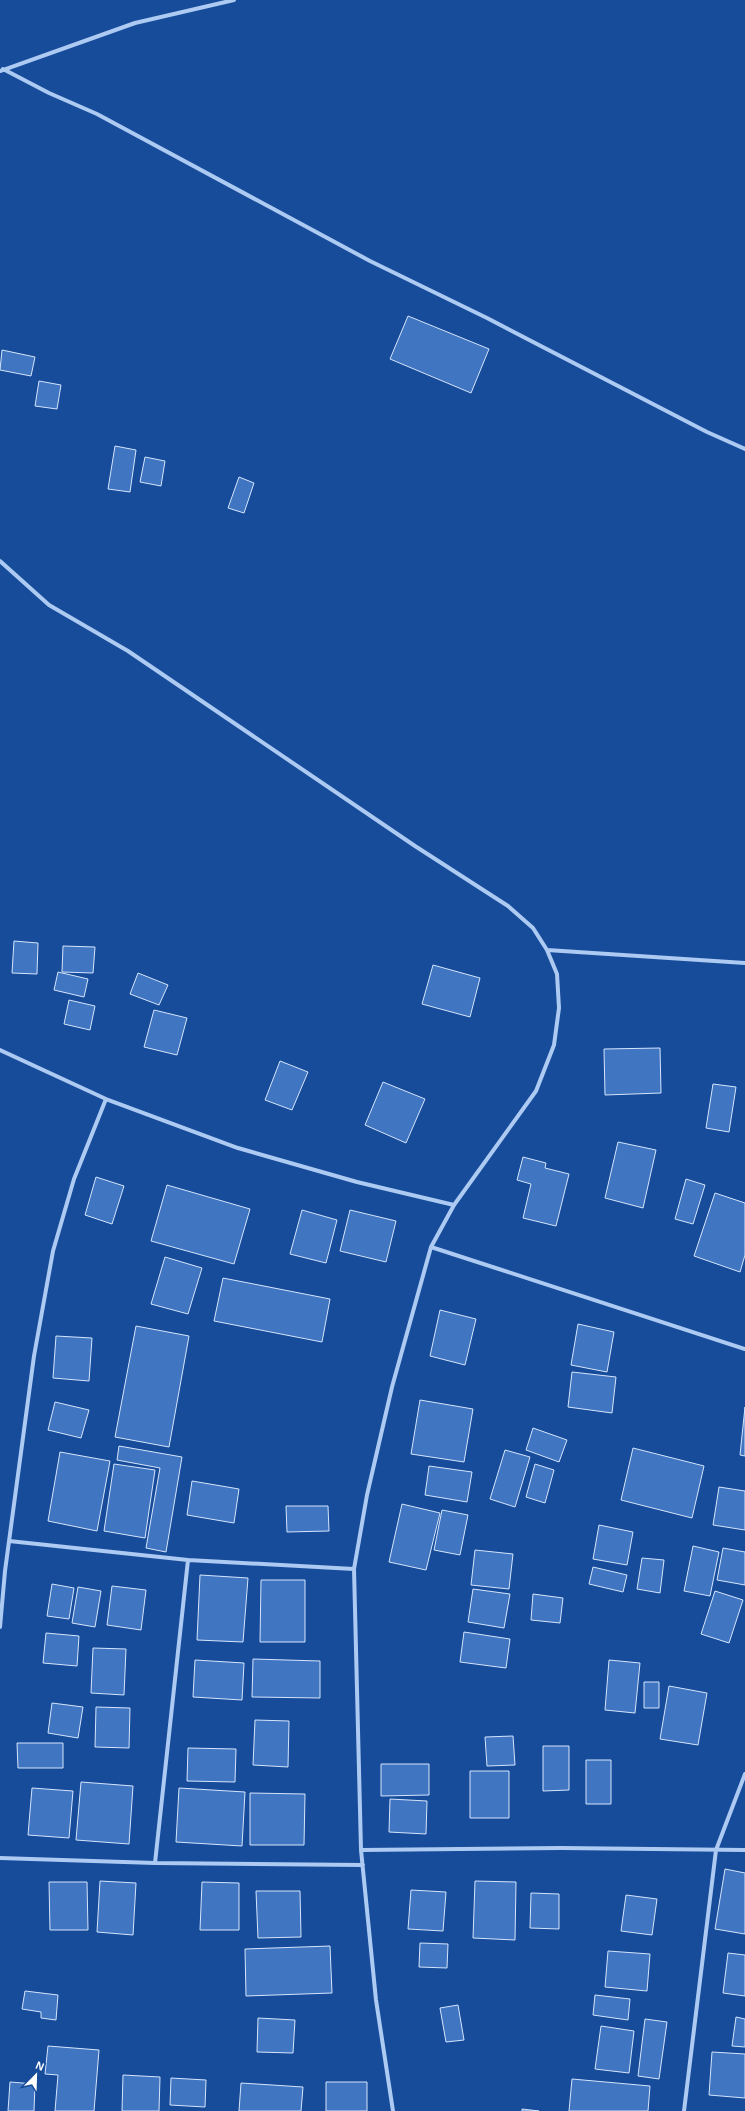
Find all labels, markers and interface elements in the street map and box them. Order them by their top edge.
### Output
north arrow [16,2055,56,2095]
text: N [34,2059,46,2073]

